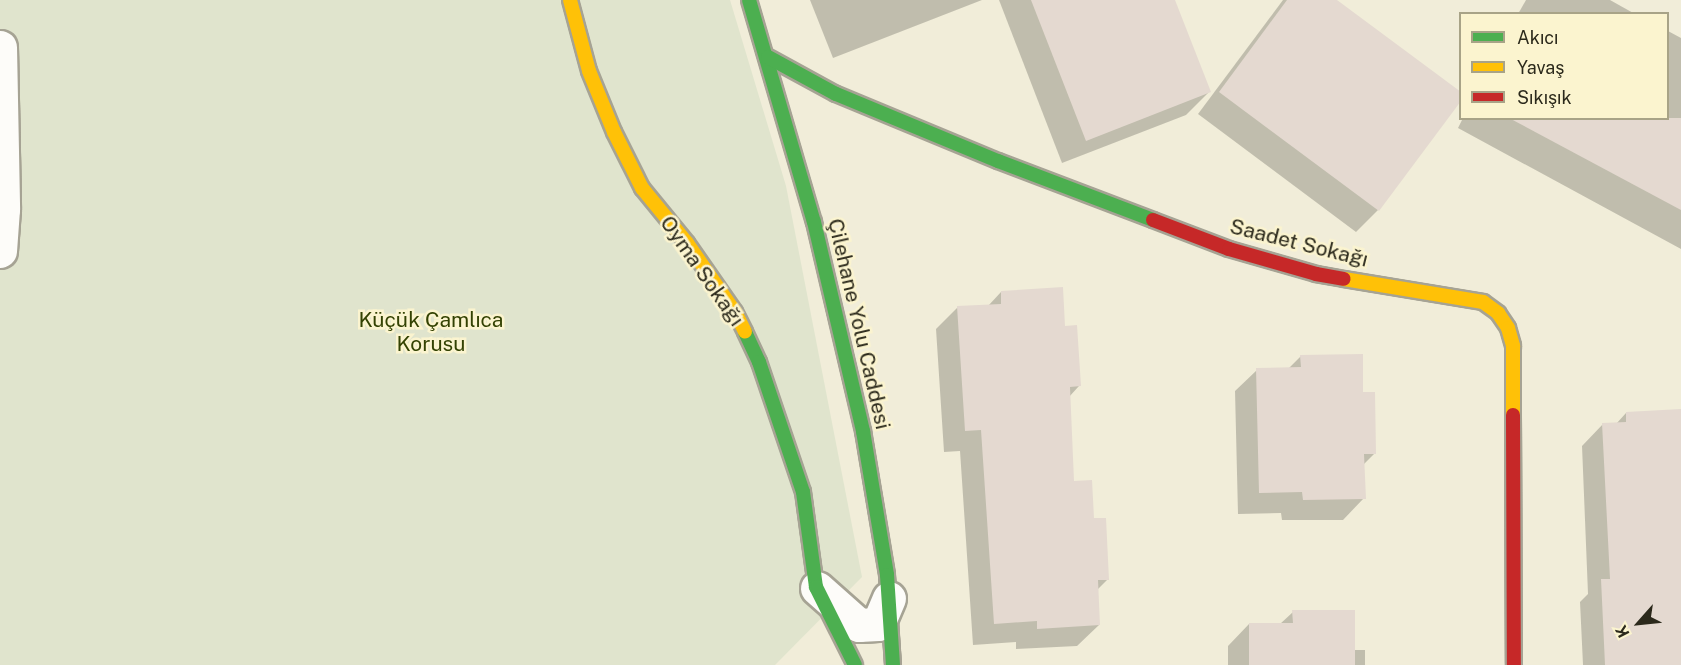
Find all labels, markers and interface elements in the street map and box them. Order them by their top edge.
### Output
legend [1459,12,1669,120]
text: Akıcı [1517,27,1558,48]
text: Yavaş [1517,57,1564,78]
text: Sıkışık [1517,87,1572,108]
street label: Oyma Sokağı [655,211,749,331]
street label: Saadet Sokağı [1227,214,1371,272]
street label: Çilehane Yolu Caddesi [822,216,896,432]
park label: Küçük Çamlıca Korusu [359,307,503,357]
north arrow [1609,593,1669,653]
text: K [1611,622,1634,641]

